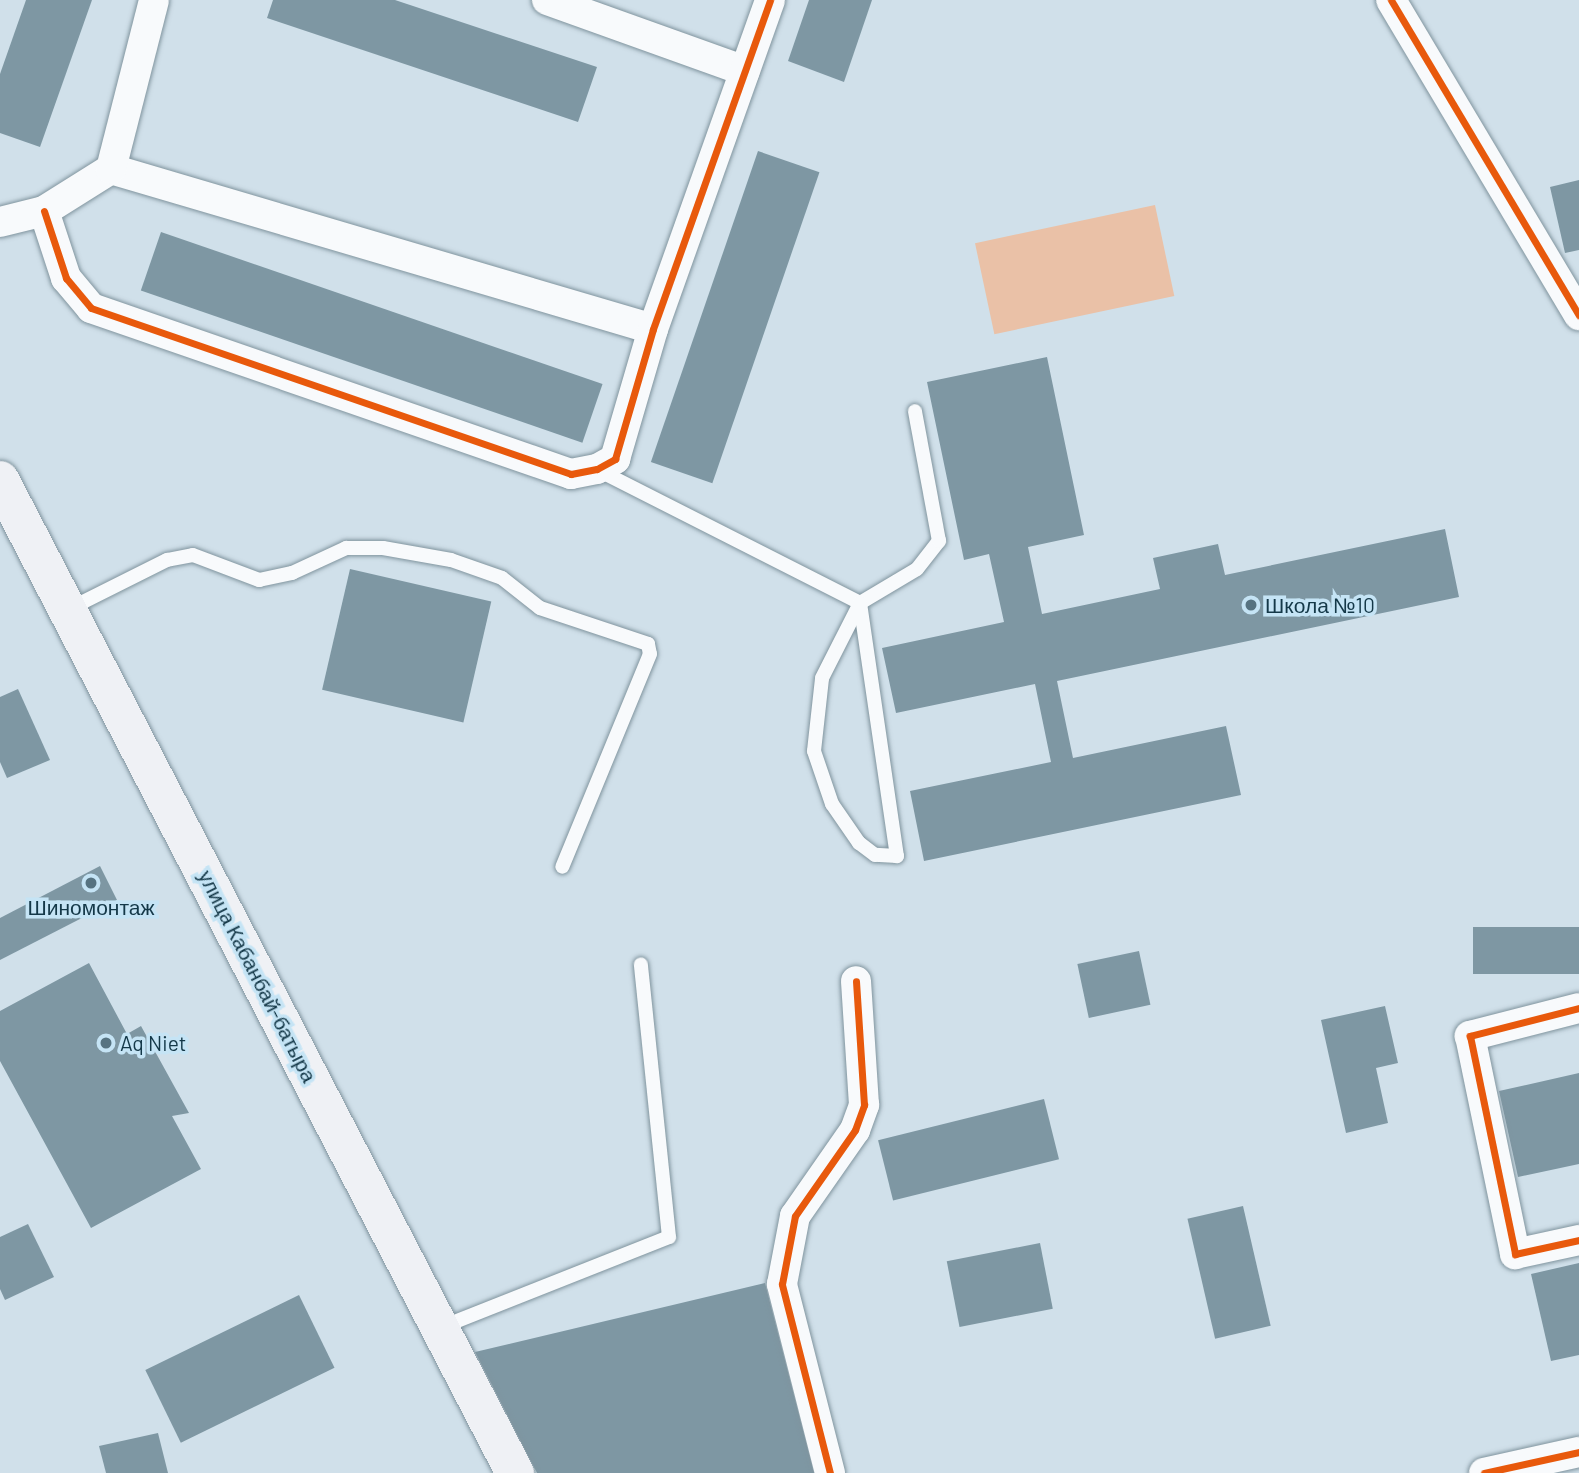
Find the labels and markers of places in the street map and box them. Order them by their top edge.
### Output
place label: Школа №10 [1265,592,1375,618]
marker: Школа №10 [1243,597,1259,613]
marker: Шиномонтаж [83,875,99,891]
place label: Шиномонтаж [27,894,155,920]
place label: Aq Niet [120,1030,186,1056]
marker: Aq Niet [98,1035,114,1051]

